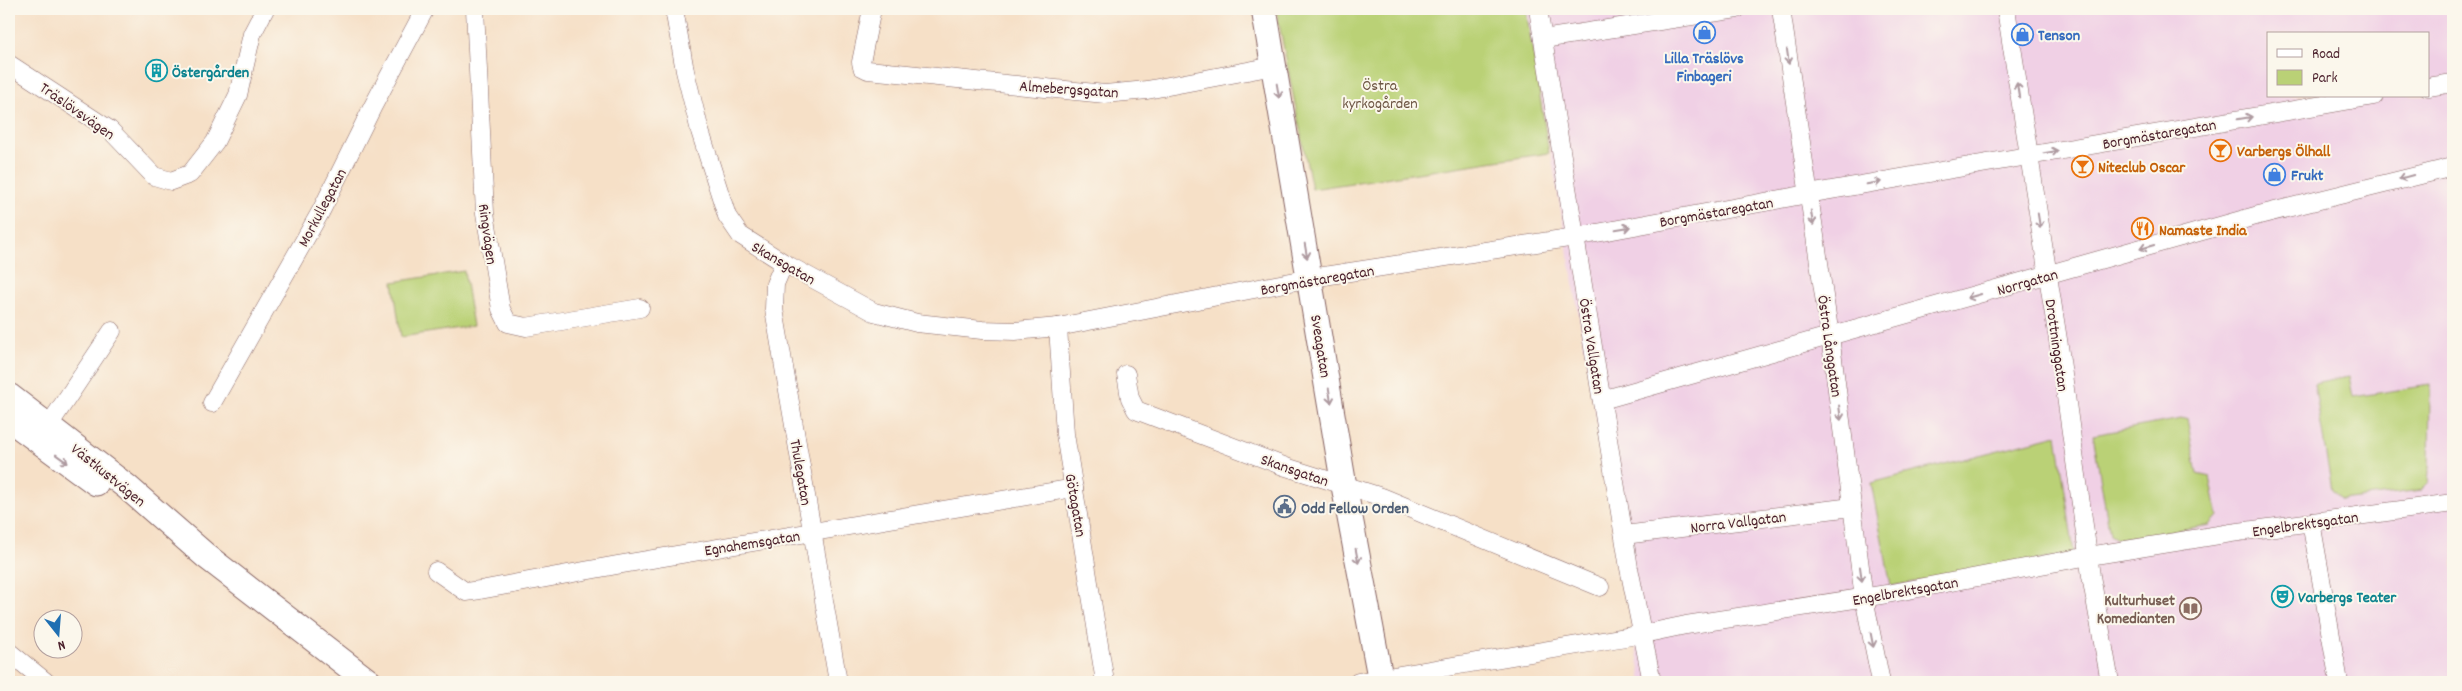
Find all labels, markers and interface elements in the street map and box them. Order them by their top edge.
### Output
shop icon: Lilla Träslövs Finbageri [1692,21,1716,45]
shop icon: Tenson [2010,22,2034,46]
place label: Tenson [2038,25,2080,48]
legend [2267,32,2430,98]
text: Road [2312,44,2340,66]
place label: Lilla Träslövs Finbageri [1664,48,1744,89]
one-way arrow [1783,49,1793,65]
building icon: Östergården [144,59,168,83]
place label: Östergården [172,62,249,85]
text: Park [2312,68,2338,90]
park label: Östra kyrkogården [1342,75,1418,116]
street label: Almebergsgatan [1018,76,1119,105]
street label: Träslövsvägen [34,78,119,147]
one-way arrow [1273,83,1283,99]
one-way arrow [2013,83,2023,99]
one-way arrow [2237,112,2253,122]
street label: Borgmästaregatan [2101,114,2218,157]
bar icon: Varbergs Ölhall [2209,138,2233,162]
place label: Varbergs Ölhall [2237,141,2331,164]
one-way arrow [2042,146,2058,156]
bar icon: Niteclub Oscar [2070,154,2094,178]
place label: Niteclub Oscar [2098,157,2186,180]
shop icon: Frukt [2263,162,2287,186]
street label: Morkullegatan [293,165,354,251]
place label: Frukt [2291,165,2324,188]
one-way arrow [2398,173,2414,182]
one-way arrow [1865,178,1881,188]
street label: Borgmästaregatan [1658,192,1775,235]
street label: Ringvägen [471,202,502,266]
one-way arrow [1807,209,1817,225]
one-way arrow [2034,213,2044,229]
restaurant icon: Namaste India [2131,217,2155,241]
place label: Namaste India [2159,220,2248,243]
one-way arrow [1614,223,1630,232]
street label: Skansgatan [746,237,819,292]
one-way arrow [1302,243,1312,259]
one-way arrow [2140,243,2156,252]
street label: Borgmästaregatan [1259,260,1376,303]
street label: Norrgatan [1995,264,2061,303]
one-way arrow [1967,292,1983,301]
street label: Östra Långgatan [1810,294,1847,399]
street label: Östra Vallgatan [1572,297,1609,396]
street label: Drottninggatan [2038,298,2073,393]
street label: Sveagatan [1303,313,1336,380]
one-way arrow [1325,387,1335,403]
one-way arrow [1835,405,1845,421]
street label: Thulegatan [782,438,817,507]
street label: Västkustvägen [65,439,150,513]
street label: Skansgatan [1257,449,1331,494]
one-way arrow [55,453,68,464]
street label: Götagatan [1058,472,1091,539]
public building icon: Odd Fellow Orden [1273,495,1297,519]
place label: Odd Fellow Orden [1301,498,1409,521]
street label: Norra Vallgatan [1689,506,1787,541]
street label: Engelbrektsgatan [2251,507,2360,544]
street label: Egnahemsgatan [703,526,802,563]
one-way arrow [1353,547,1363,563]
one-way arrow [1856,566,1866,582]
street label: Engelbrektsgatan [1851,572,1960,613]
theatre icon: Varbergs Teater [2270,584,2294,608]
place label: Varbergs Teater [2298,587,2397,610]
place label: Kulturhuset Komedianten [2097,590,2175,631]
library icon: Kulturhuset Komedianten [2179,596,2203,620]
north arrow [32,608,82,658]
one-way arrow [1868,632,1877,648]
text: N [55,634,67,655]

